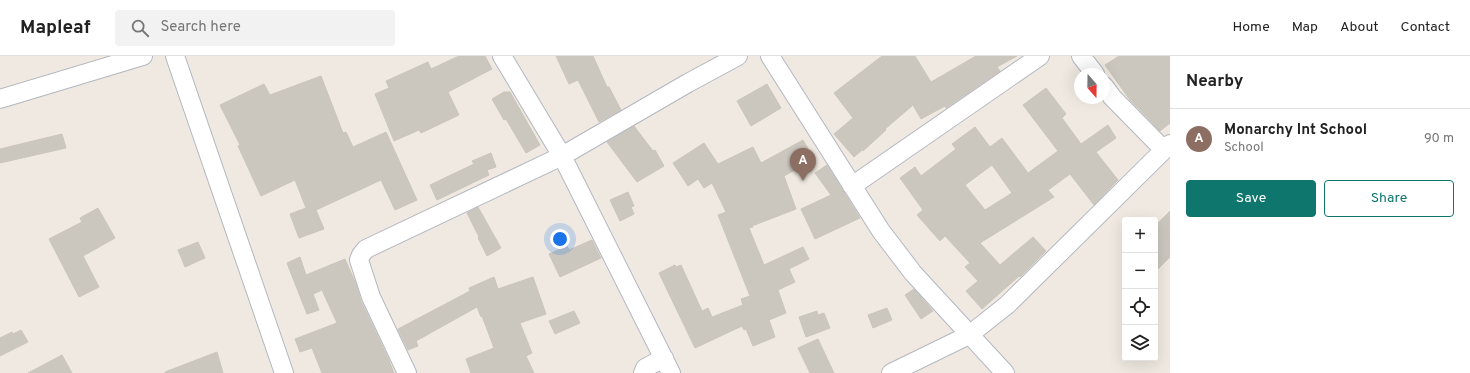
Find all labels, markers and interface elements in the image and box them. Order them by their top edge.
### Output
search box [115,10,395,46]
text: Mapleaf [20,16,91,40]
icon: search [129,17,151,39]
text: Search here [161,18,241,37]
text: Home [1233,19,1270,36]
text: Map [1292,19,1318,36]
text: About [1340,19,1379,36]
text: Contact [1401,19,1450,36]
north arrow [1074,68,1110,104]
text: Nearby [1186,71,1243,93]
text: Monarchy Int School [1224,121,1367,140]
text: A [1194,131,1204,147]
text: 90 m [1424,131,1454,147]
text: School [1224,140,1264,156]
pin: A [790,148,816,181]
button: Save [1186,180,1316,217]
button: Share [1324,180,1454,217]
map controls [1122,217,1158,361]
button: + [1122,217,1158,253]
your location [550,229,570,249]
button: − [1122,253,1158,289]
button: locate [1122,289,1158,325]
button: layers [1122,325,1158,361]

